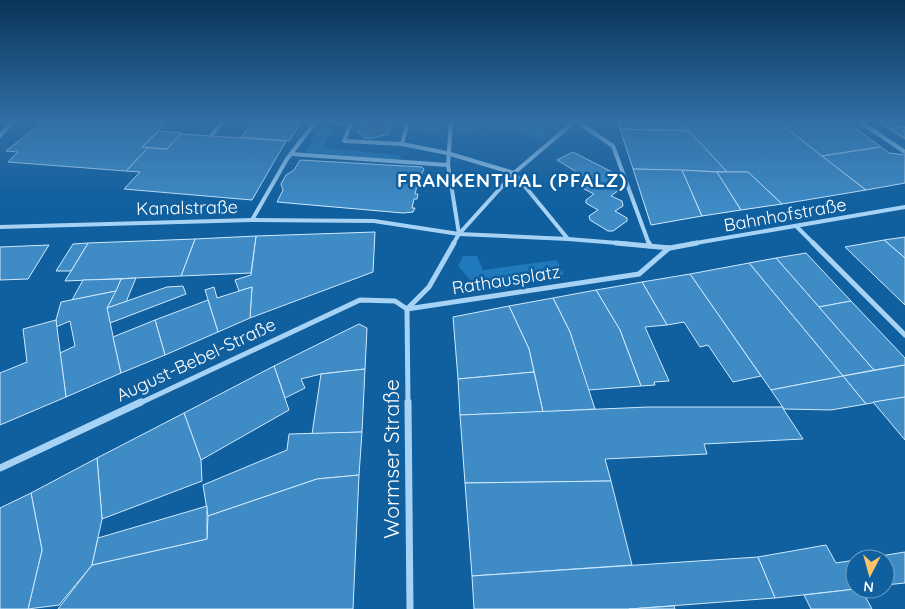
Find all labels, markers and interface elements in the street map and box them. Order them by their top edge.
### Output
district label: FRANKENTHAL (PFALZ) [397,168,627,192]
street label: Bahnhofstraße [722,192,848,237]
street label: Kanalstraße [136,195,238,220]
street label: Rathausplatz [450,260,562,299]
street label: August-Bebel-Straße [112,312,279,407]
street label: Wormser Straße [378,379,404,539]
north arrow [845,549,895,599]
text: N [863,577,875,596]

